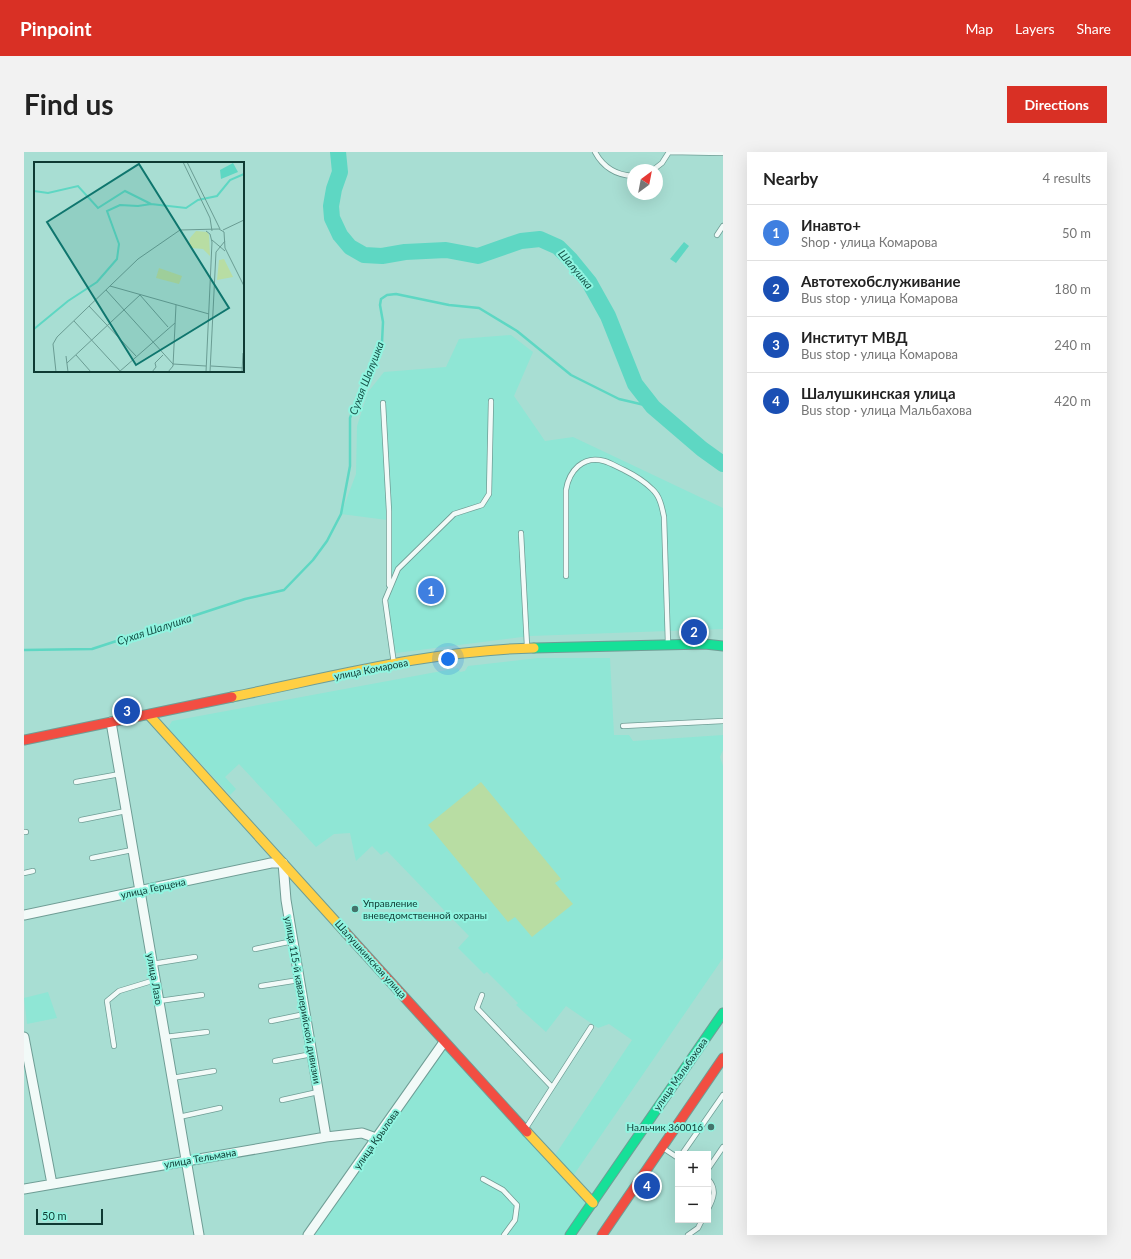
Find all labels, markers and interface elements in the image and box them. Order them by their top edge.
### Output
text: Pinpoint [20,17,91,40]
text: Map [965,20,993,37]
text: Layers [1015,20,1055,37]
text: Share [1077,20,1111,37]
button: Directions [1007,86,1107,123]
text: Find us [24,87,114,121]
inset map [34,162,244,372]
north arrow [627,164,663,200]
text: Nearby [763,168,818,189]
text: 4 results [1043,170,1091,186]
text: Инавто+ [801,216,861,234]
text: 1 [772,225,780,241]
text: 50 m [1062,225,1091,241]
text: Shop · улица Комарова [801,234,938,250]
water label: Шалушка [556,247,596,291]
text: Автотехобслуживание [801,272,961,290]
text: 2 [772,281,780,297]
text: 180 m [1054,281,1091,297]
text: Bus stop · улица Комарова [801,290,958,306]
text: Институт МВД [801,328,908,346]
text: 3 [772,337,780,353]
text: 240 m [1054,337,1091,353]
water label: Сухая Шалушка [346,339,386,417]
text: Bus stop · улица Комарова [801,346,958,362]
text: Шалушкинская улица [801,384,956,402]
text: 4 [772,393,780,409]
text: 420 m [1054,393,1091,409]
text: Bus stop · улица Мальбахова [801,402,972,418]
pin: 1 [418,576,444,606]
water label: Сухая Шалушка [115,611,193,647]
pin: 2 [681,617,707,647]
your location [438,649,458,669]
street label: улица Комарова [333,656,409,682]
pin: 3 [114,696,140,726]
street label: улица Герцена [119,875,187,901]
place label: Управление вневедомственной охраны [363,897,487,921]
marker: Управление вневедомственной охраны [350,904,360,914]
street label: улица 115-й кавалерийской дивизии [282,915,324,1085]
street label: Шалушкинская улица [333,917,409,1001]
street label: улица Лазо [145,952,165,1006]
street label: улица Мальбахова [650,1035,710,1113]
street label: улица Крылова [351,1107,401,1171]
place label: Нальчик 360016 [627,1121,703,1133]
marker: Нальчик 360016 [706,1122,716,1132]
street label: улица Тельмана [163,1146,237,1170]
map controls [675,1151,711,1223]
button: + [675,1151,711,1187]
pin: 4 [634,1171,660,1201]
button: − [675,1187,711,1223]
scale bar [36,1207,103,1226]
text: 50 m [42,1209,67,1222]

